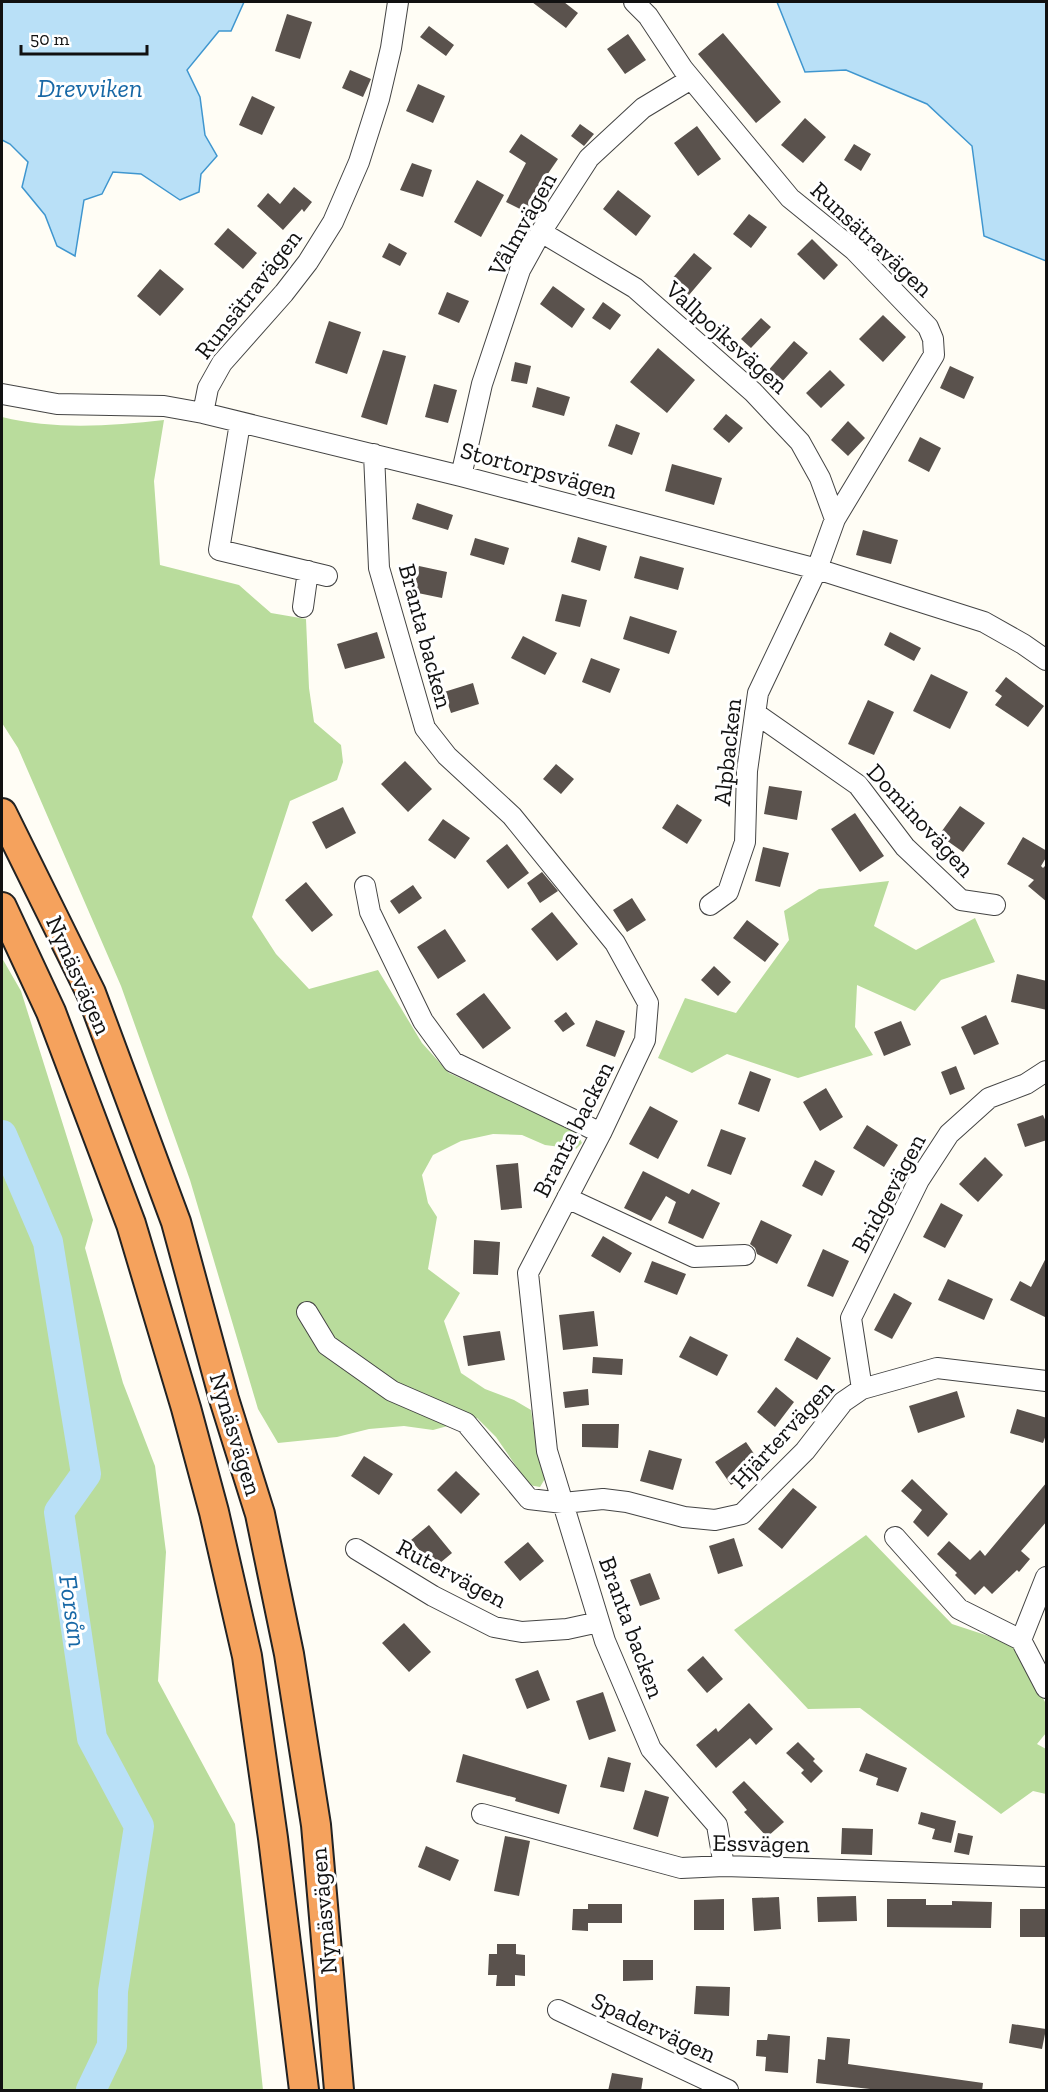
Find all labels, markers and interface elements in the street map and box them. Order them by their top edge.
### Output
scale bar [21,18,147,56]
text: 50 m [30,28,70,50]
water label: Drevviken [38,72,143,104]
street label: Vålmvägen [481,167,562,282]
street label: Runsätravägen [805,175,939,303]
street label: Runsätravägen [188,223,308,364]
street label: Vallpojksvägen [659,274,794,400]
street label: Stortorpsvägen [457,435,621,505]
street label: Branta backen [393,561,459,712]
street label: Alpbacken [707,697,747,807]
street label: Dominovägen [861,757,981,883]
street label: Nynäsvägen [40,911,118,1039]
street label: Branta backen [526,1056,620,1202]
street label: Bridgevägen [845,1128,932,1257]
street label: Nynäsvägen [204,1369,269,1499]
street label: Hjärtervägen [724,1374,840,1494]
street label: Rutervägen [392,1532,512,1614]
street label: Branta backen [593,1552,671,1702]
water label: Forsån [52,1573,94,1649]
street label: Essvägen [712,1828,810,1858]
street label: Nynäsvägen [303,1846,343,1976]
street label: Spadervägen [587,1986,721,2069]

